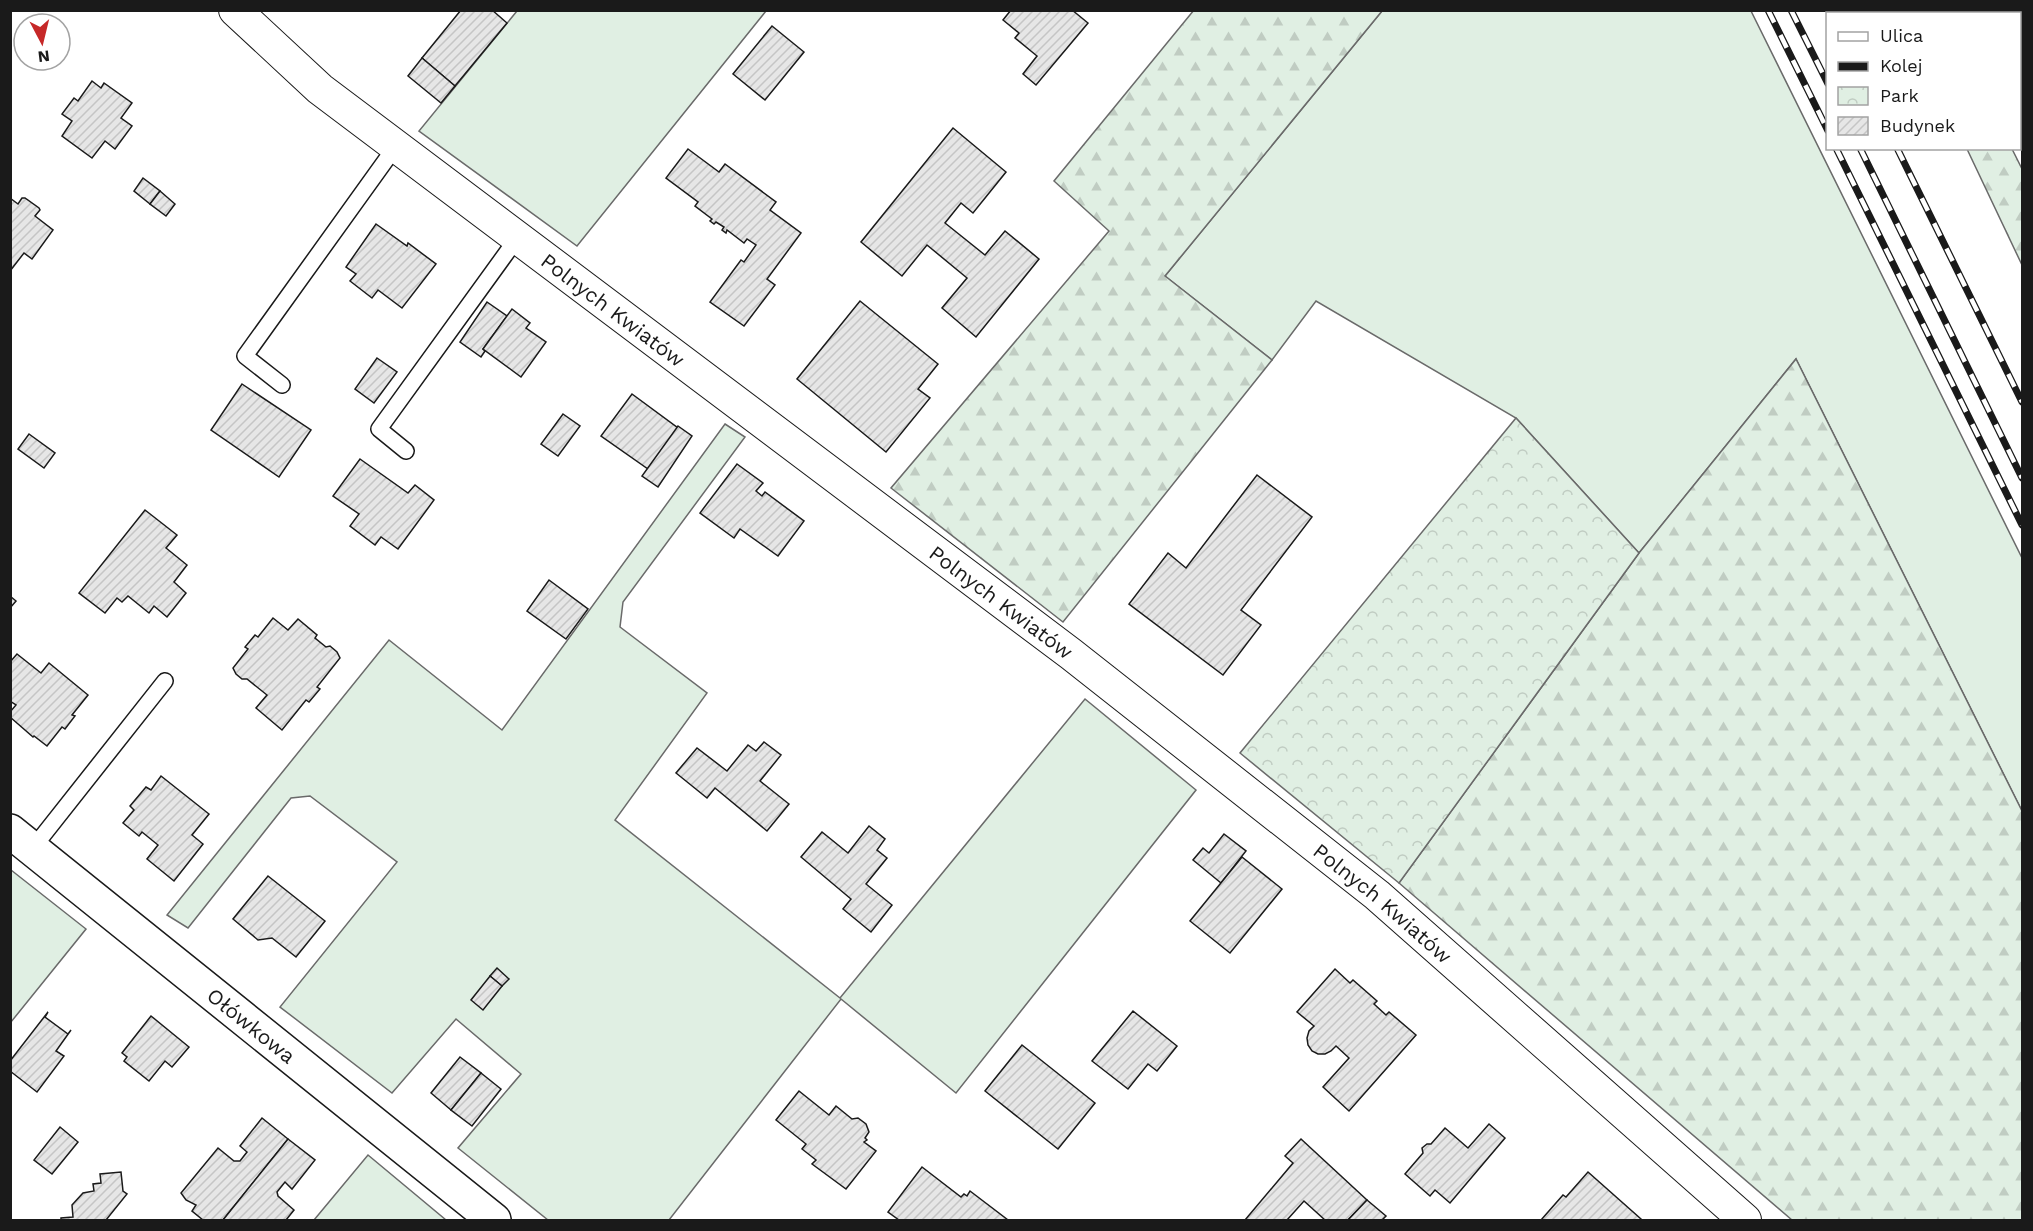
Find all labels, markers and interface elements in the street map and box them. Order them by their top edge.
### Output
north arrow [12,12,72,72]
legend [1826,12,2021,150]
text: Ulica [1880,25,1923,46]
text: N [37,46,51,67]
text: Kolej [1880,55,1923,76]
text: Park [1880,85,1919,106]
text: Budynek [1880,115,1955,136]
street label: Polnych Kwiatów [536,247,690,372]
street label: Polnych Kwiatów [925,540,1078,664]
street label: Polnych Kwiatów [1309,838,1457,968]
street label: Ołówkowa [202,982,301,1068]

